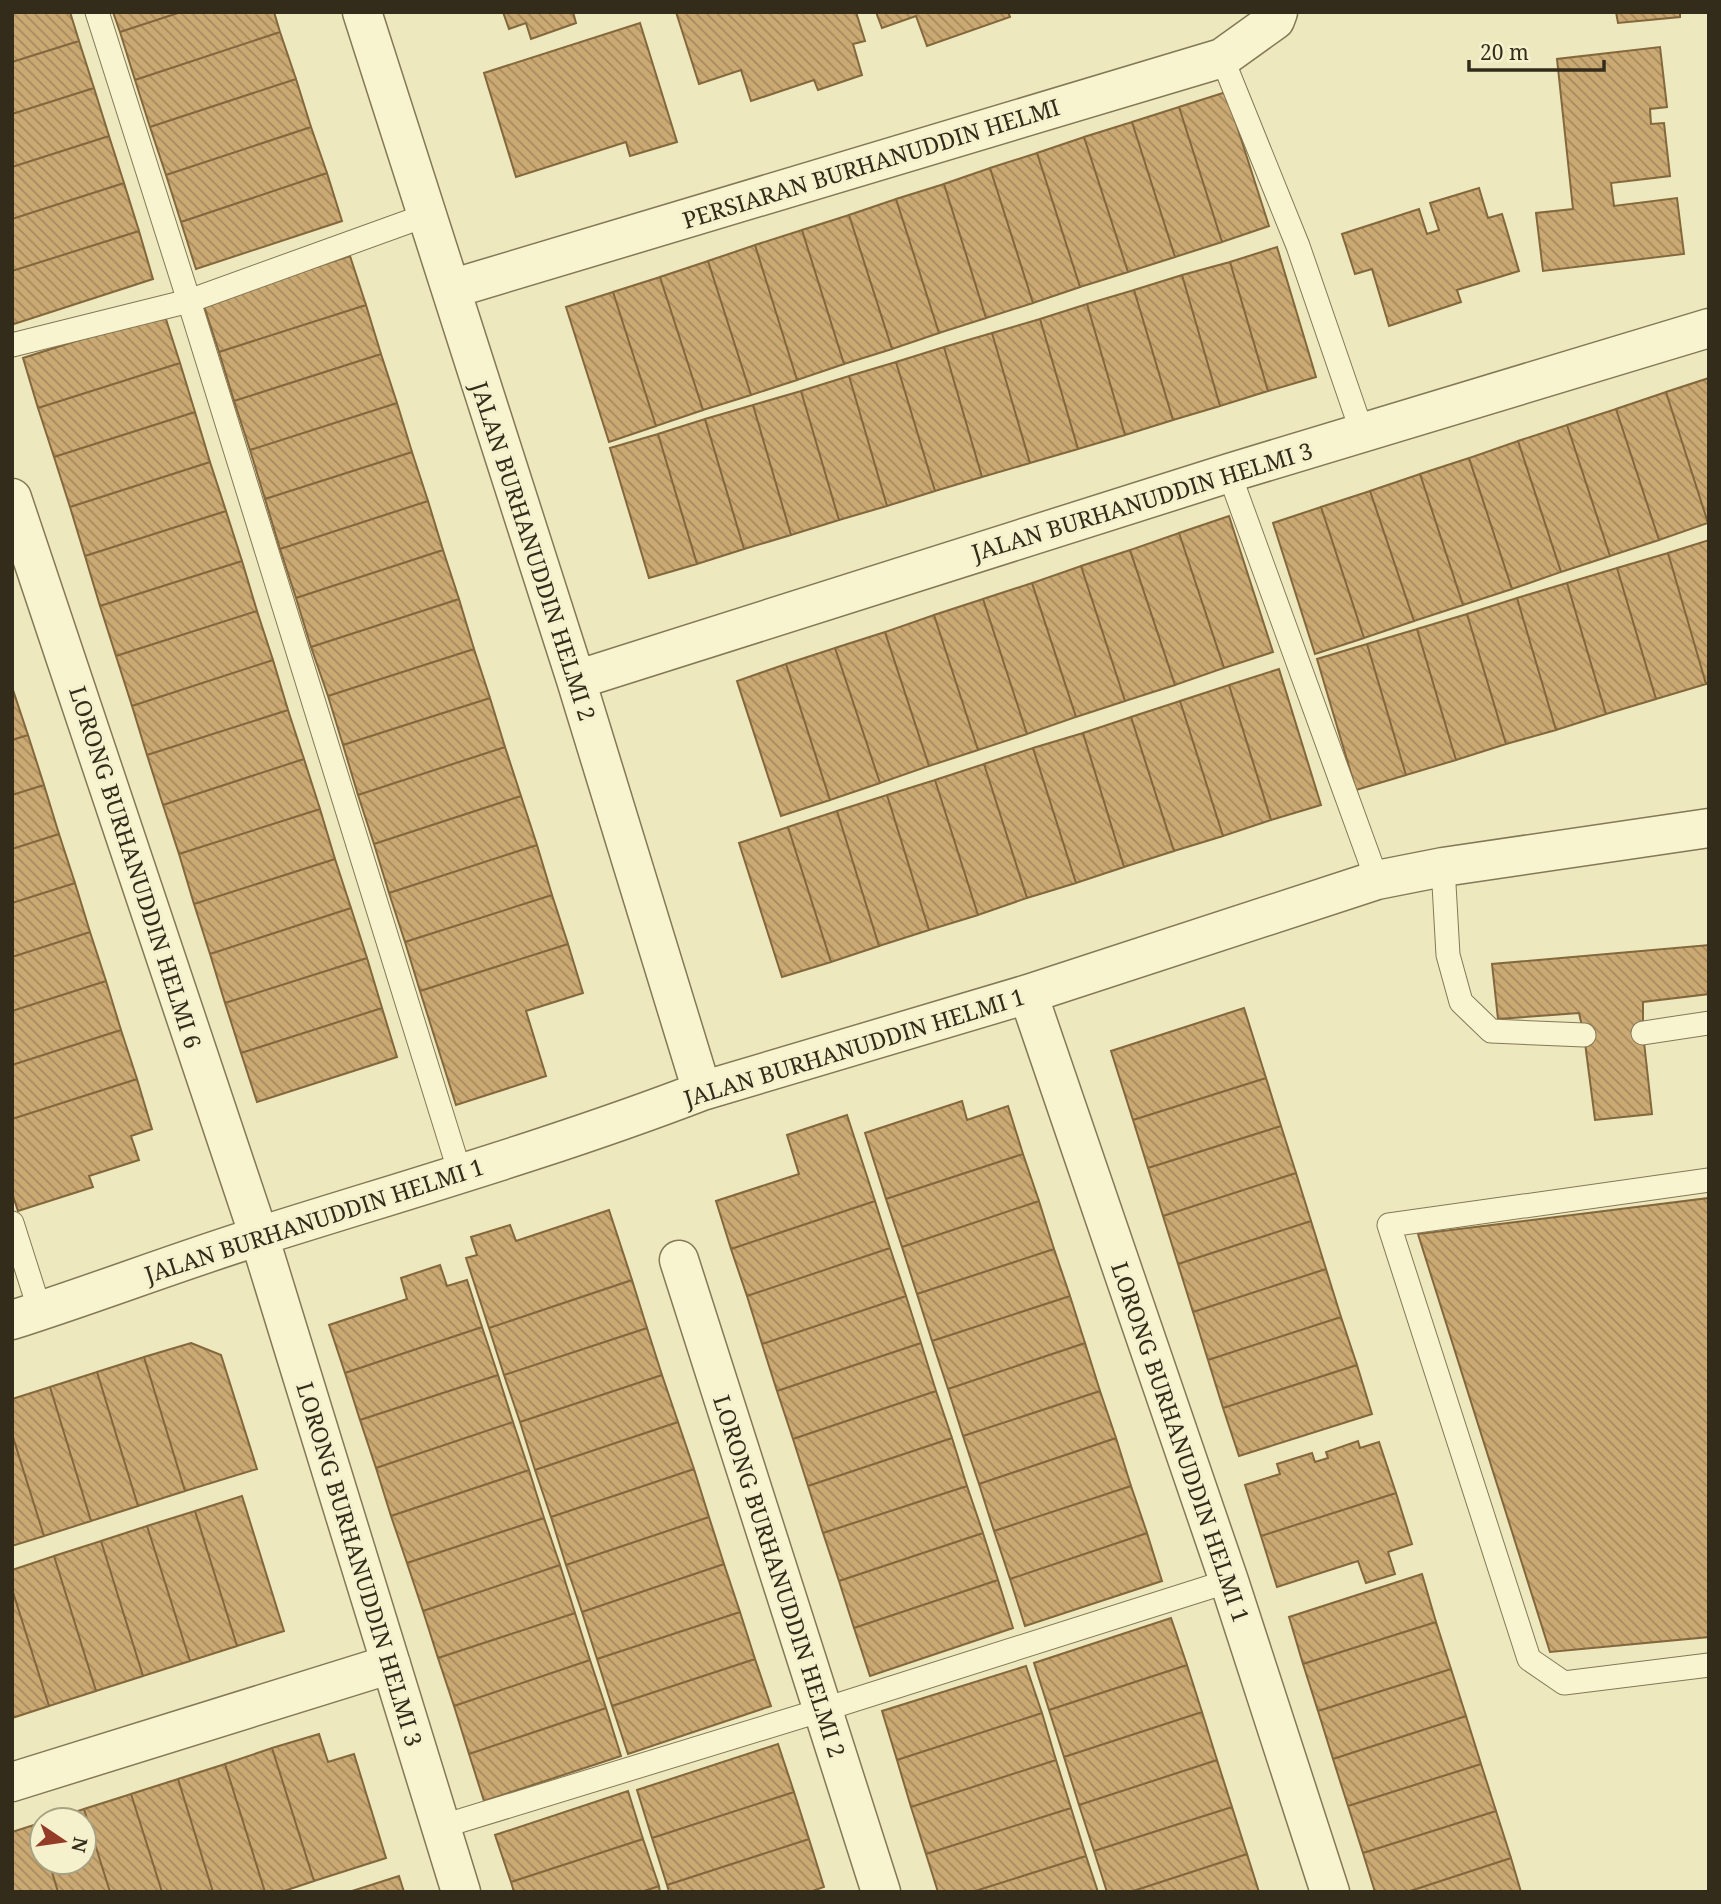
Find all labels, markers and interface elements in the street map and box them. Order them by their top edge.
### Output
scale bar [1469,28,1604,72]
text: 20 m [1480,38,1529,66]
street label: PERSIARAN BURHANUDDIN HELMI [679,90,1063,236]
street label: JALAN BURHANUDDIN HELMI 2 [464,376,604,725]
street label: JALAN BURHANUDDIN HELMI 3 [967,434,1316,568]
street label: LORONG BURHANUDDIN HELMI 6 [62,682,210,1052]
street label: JALAN BURHANUDDIN HELMI 1 [679,980,1028,1114]
street label: JALAN BURHANUDDIN HELMI 1 [139,1150,488,1290]
street label: LORONG BURHANUDDIN HELMI 1 [1104,1257,1258,1627]
street label: LORONG BURHANUDDIN HELMI 3 [289,1378,431,1750]
street label: LORONG BURHANUDDIN HELMI 2 [706,1391,854,1761]
north arrow [28,1806,98,1876]
text: N [65,1835,94,1855]

